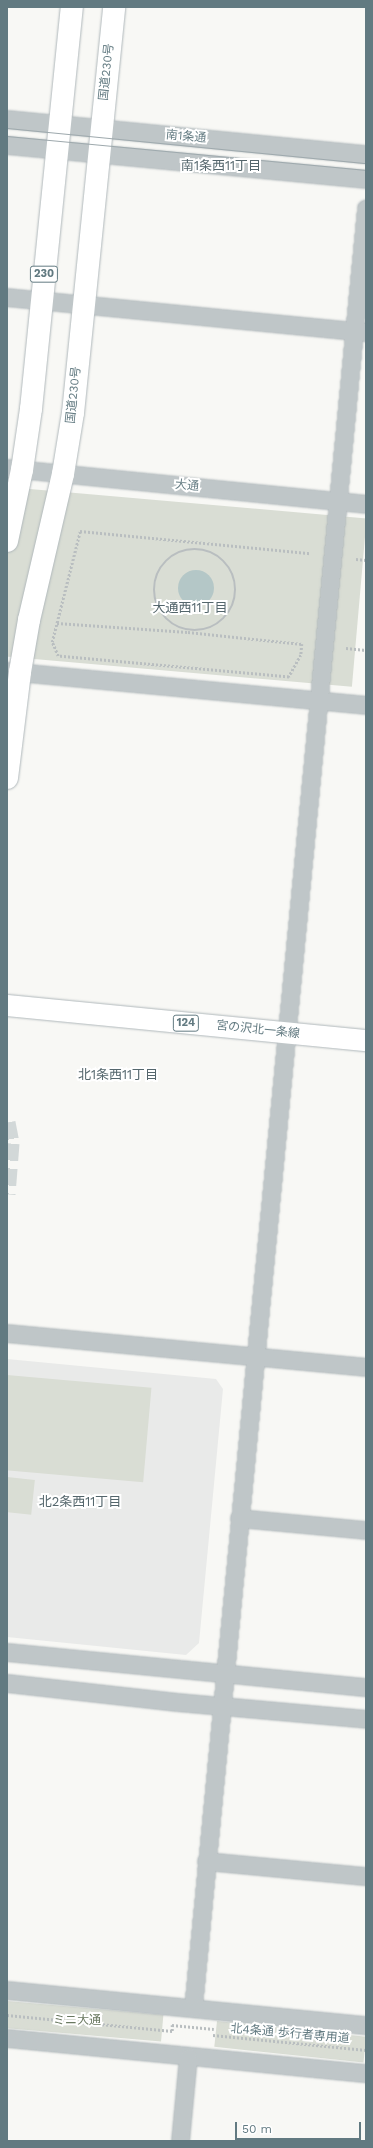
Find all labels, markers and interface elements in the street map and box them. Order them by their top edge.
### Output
street label: 国道230号 [97,43,117,101]
street label: 南1条通 [165,128,207,146]
district label: 南1条西11丁目 [181,158,261,174]
road number: 230 [29,265,59,283]
street label: 国道230号 [64,366,84,424]
street label: 大通 [174,478,200,494]
district label: 大通西11丁目 [152,600,228,616]
road number: 124 [172,1014,200,1032]
street label: 宮の沢北一条線 [215,1018,301,1042]
district label: 北1条西11丁目 [78,1067,158,1083]
district label: 北2条西11丁目 [39,1494,121,1510]
park label: ミニ大通 [53,2014,101,2028]
street label: 北4条通 歩行者専用道 [230,2022,350,2046]
scale bar [237,2114,363,2140]
text: 50 m [242,2122,272,2136]

